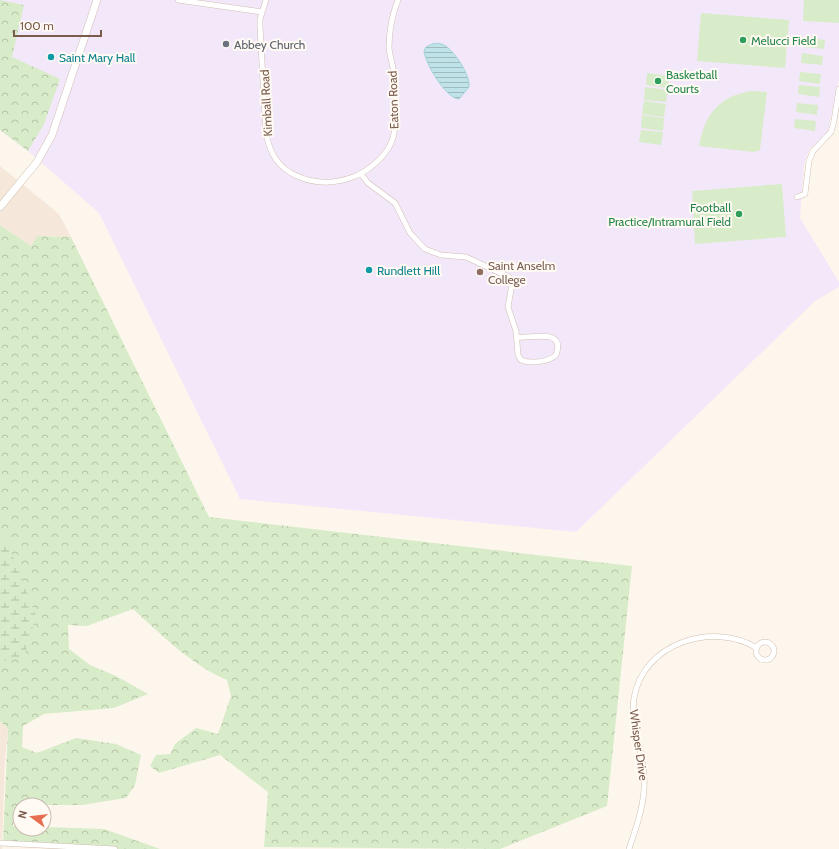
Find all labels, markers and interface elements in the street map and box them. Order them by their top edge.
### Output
scale bar [14,12,101,38]
text: 100 m [20,18,54,33]
place label: Melucci Field [751,33,816,48]
marker: Melucci Field [738,35,748,45]
place label: Abbey Church [234,37,305,52]
marker: Abbey Church [221,39,231,49]
place label: Saint Mary Hall [59,50,136,65]
marker: Saint Mary Hall [46,52,56,62]
place label: Basketball Courts [666,67,717,96]
street label: Kimball Road [257,69,275,137]
street label: Eaton Road [384,71,402,129]
marker: Basketball Courts [653,76,663,86]
place label: Football Practice/Intramural Field [608,200,731,229]
marker: Football Practice/Intramural Field [734,209,744,219]
place label: Saint Anselm College [488,258,555,287]
place label: Rundlett Hill [377,263,440,278]
marker: Rundlett Hill [364,265,374,275]
marker: Saint Anselm College [475,267,485,277]
street label: Whisper Drive [627,708,651,782]
north arrow [12,797,52,837]
text: N [15,809,30,820]

